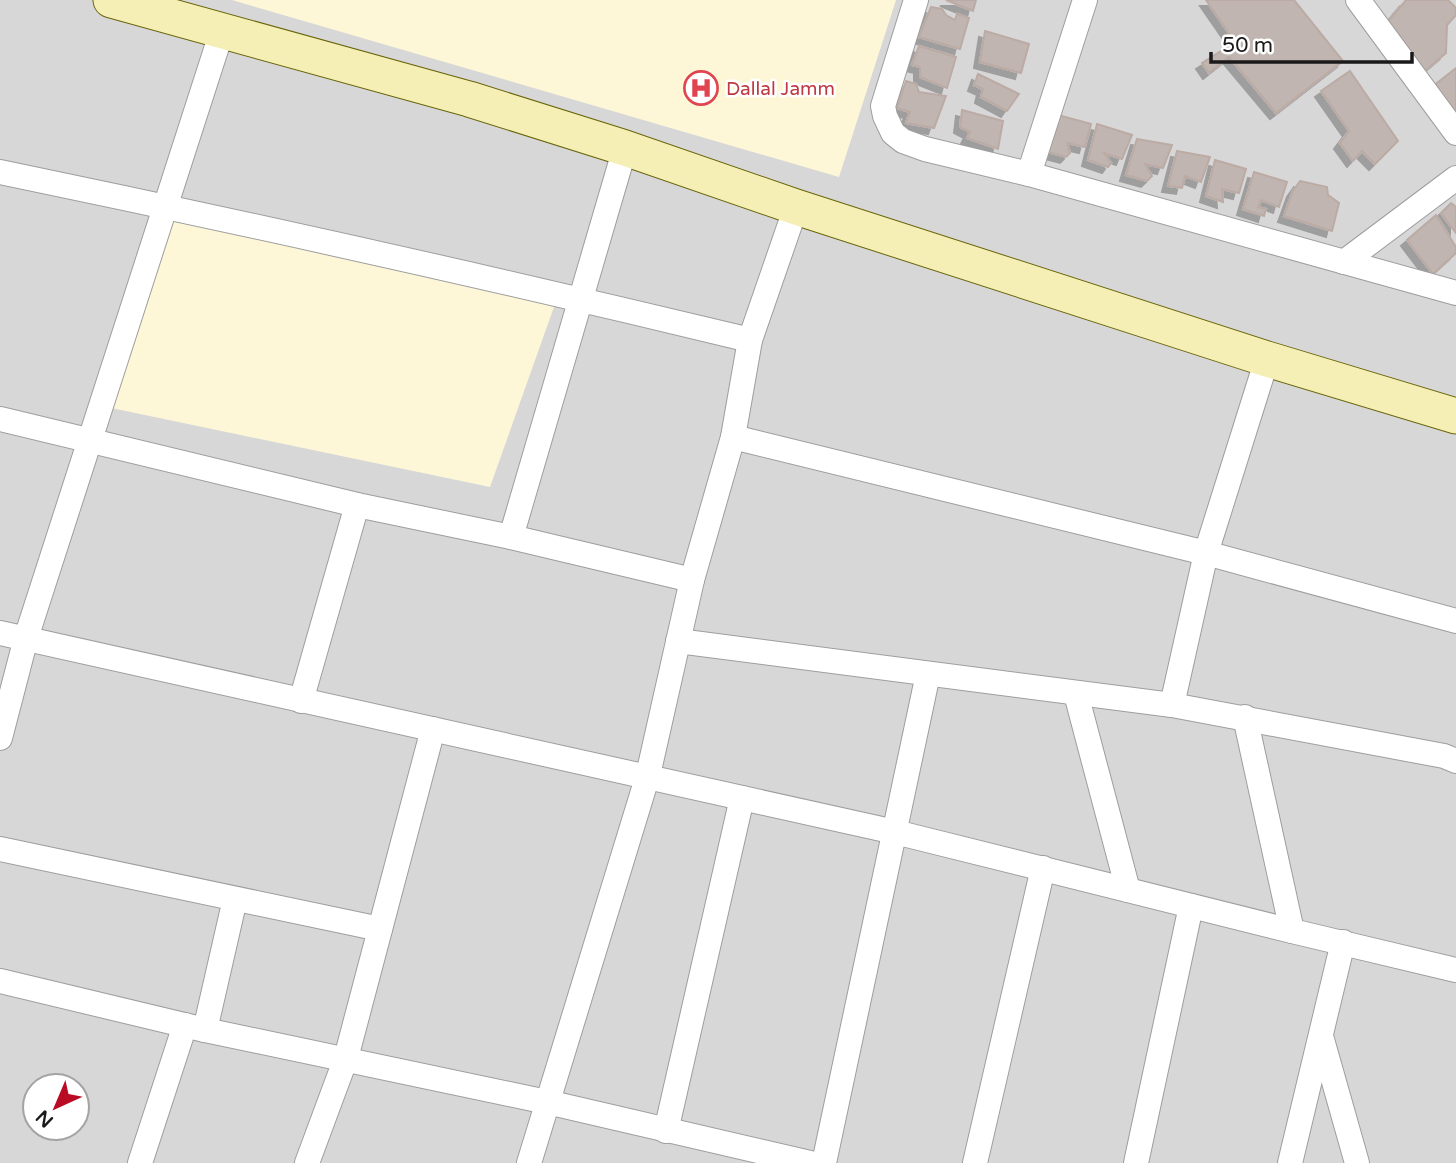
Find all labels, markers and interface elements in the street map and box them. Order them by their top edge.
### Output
scale bar [1211,21,1412,65]
text: 50 m [1222,33,1273,58]
hospital icon: Dallal Jamm [682,69,720,107]
place label: Dallal Jamm [726,78,835,100]
north arrow [21,1072,91,1142]
text: N [32,1105,58,1132]

